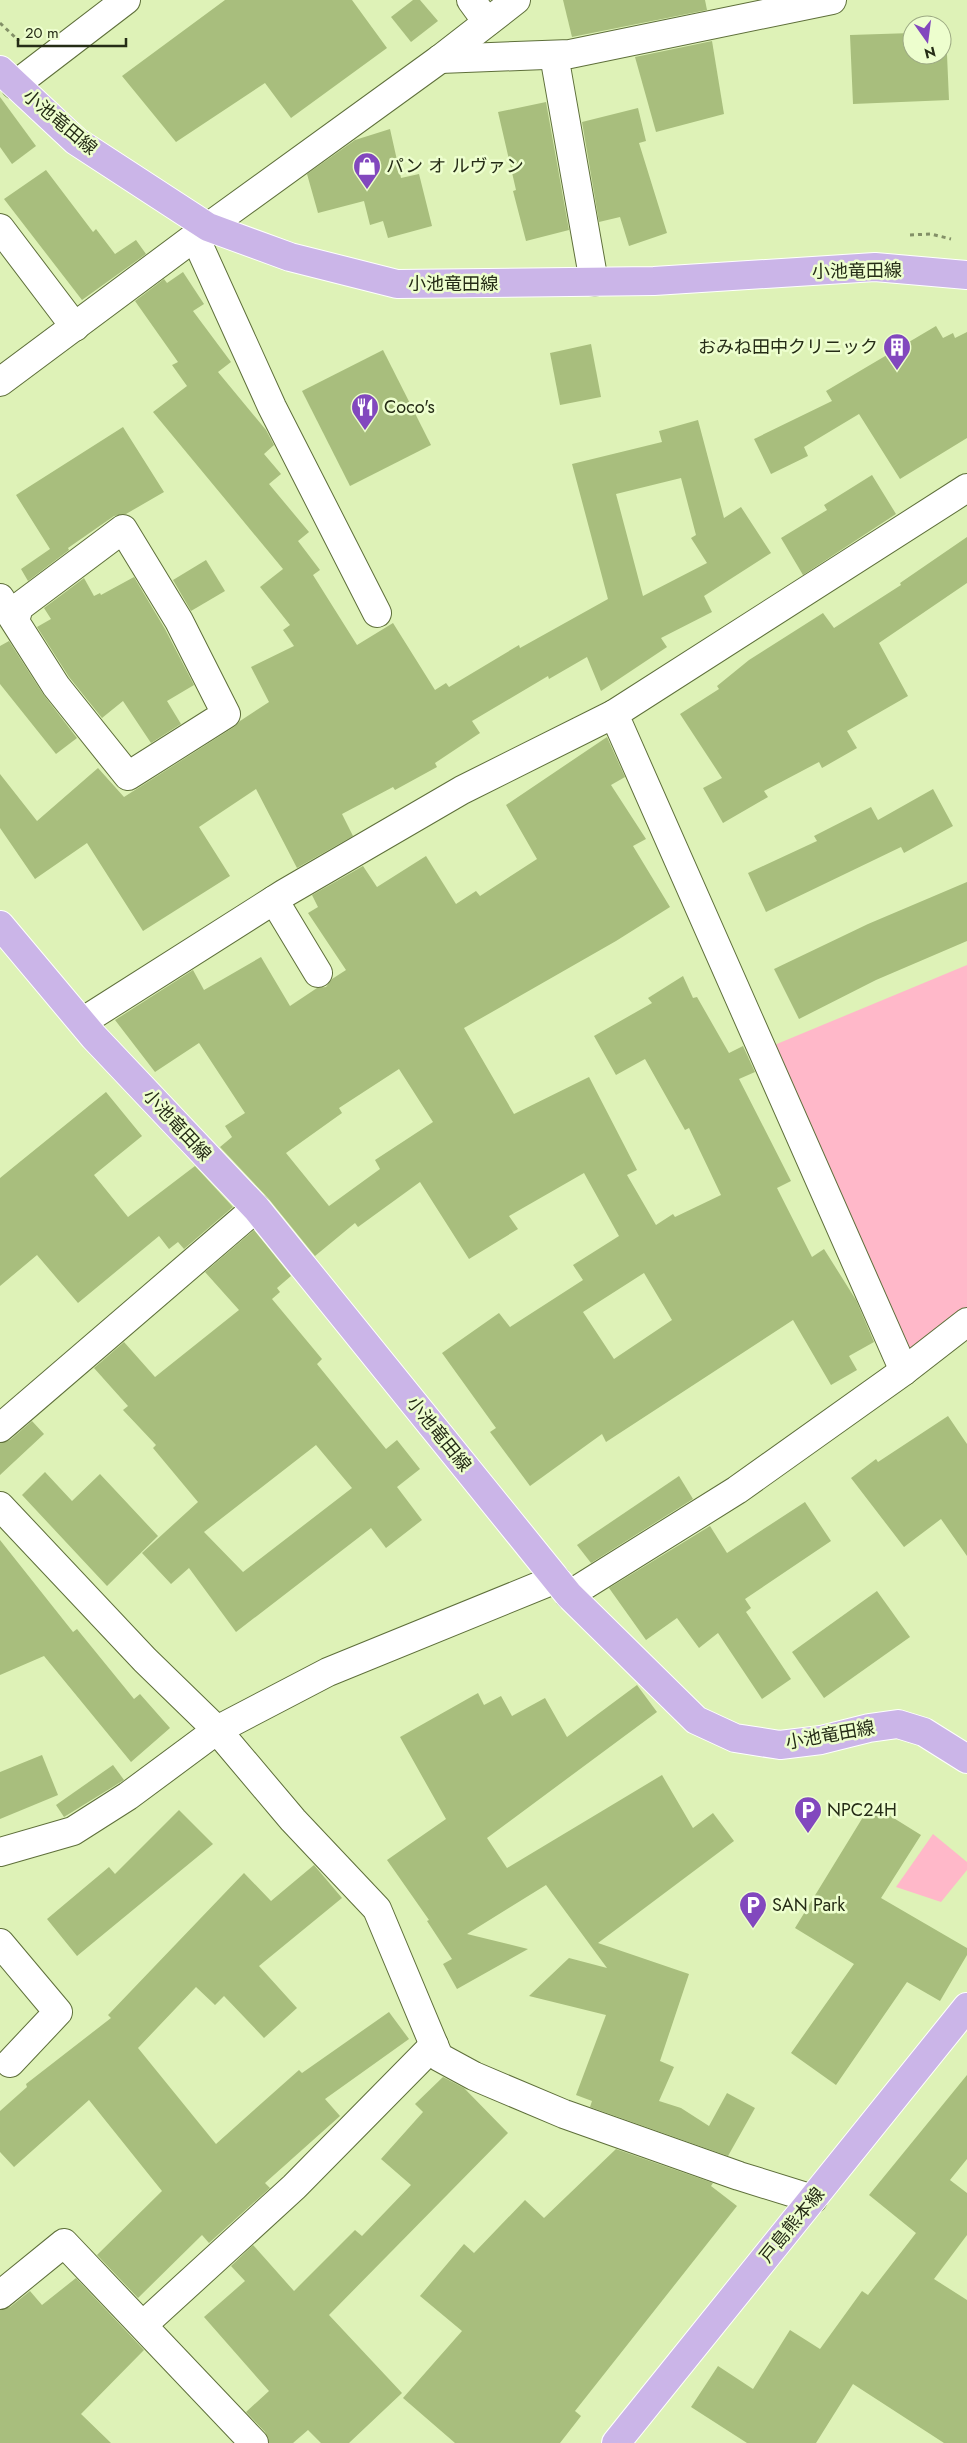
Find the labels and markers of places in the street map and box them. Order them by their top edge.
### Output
shop icon: パン オ ルヴァン [352,151,382,190]
place label: パン オ ルヴァン [386,153,524,179]
building icon: おみね田中クリニック [882,332,912,371]
place label: おみね田中クリニック [698,334,878,360]
restaurant icon: Coco's [350,392,380,431]
place label: Coco's [384,394,435,420]
parking icon: NPC24H [793,1795,823,1834]
place label: NPC24H [827,1797,897,1823]
parking icon: SAN Park [738,1890,768,1929]
place label: SAN Park [772,1892,845,1918]

